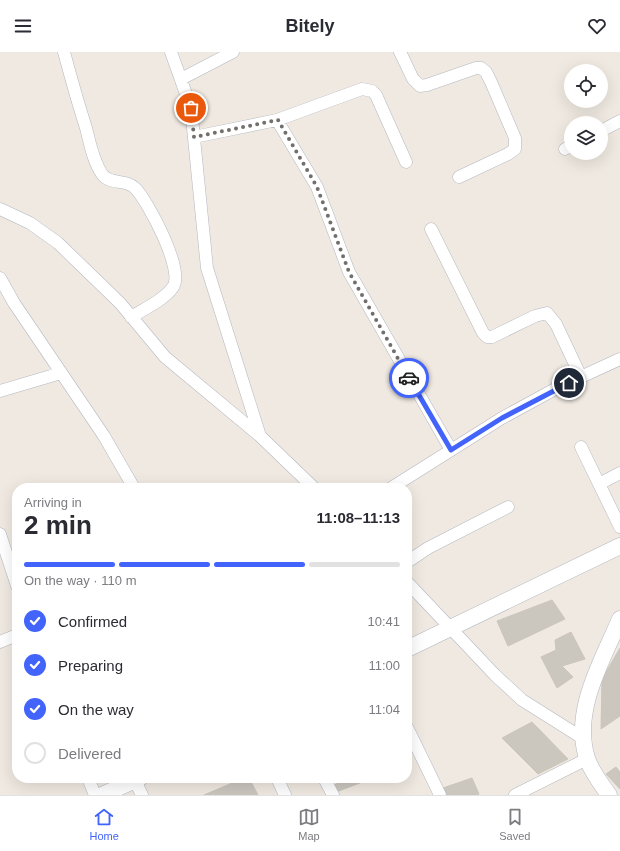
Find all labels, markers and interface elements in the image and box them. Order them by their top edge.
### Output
icon: menu [12,15,34,37]
icon: heart [586,15,608,37]
text: Bitely [285,16,335,36]
map controls [564,64,608,160]
button: locate [564,64,608,108]
pin [174,91,208,125]
icon: bag [180,97,202,119]
button: layers [564,116,608,160]
courier [389,358,429,398]
pin [552,366,586,400]
icon: car [398,367,420,389]
icon: home [558,372,580,394]
text: Arriving in [24,495,82,510]
text: 11:08–11:13 [317,509,400,526]
text: 2 min [24,510,92,540]
text: On the way · 110 m [24,573,136,588]
icon: check [24,610,46,632]
text: Confirmed [58,613,127,630]
text: 10:41 [367,614,400,629]
icon: check [24,654,46,676]
text: Preparing [58,657,123,674]
text: 11:00 [368,658,400,673]
icon: check [24,698,46,720]
text: On the way [58,701,134,718]
text: 11:04 [368,702,400,717]
text: Delivered [58,745,121,762]
tab: Home [90,806,119,842]
tab: Map [298,806,320,842]
tab: Saved [499,806,530,842]

